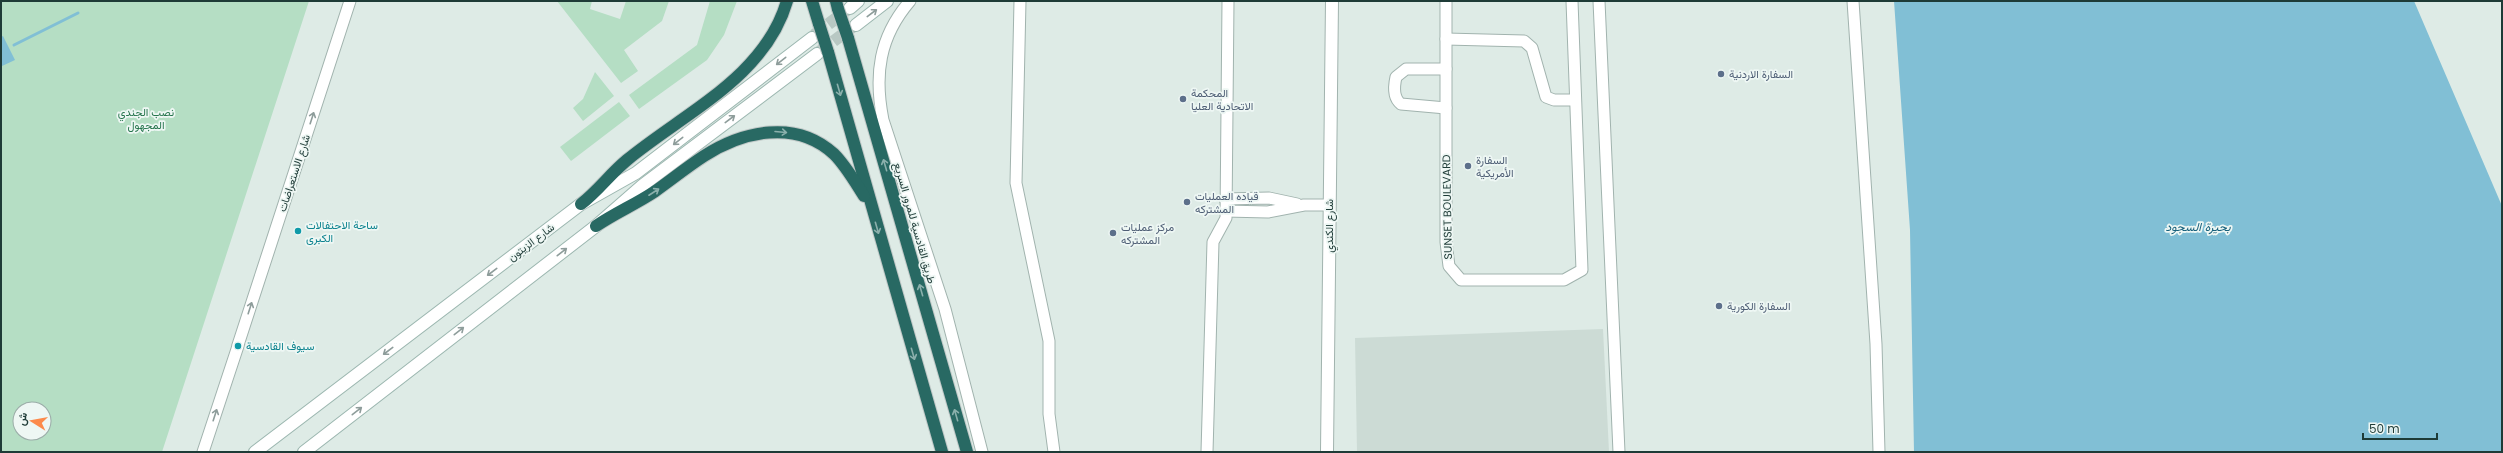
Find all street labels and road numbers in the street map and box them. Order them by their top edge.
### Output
street label: شارع الاستعراضات [274,132,314,214]
street label: SUNSET BOULEVARD [1438,154,1456,260]
street label: طريق القادسية للمرور السريع [890,161,940,285]
street label: شارع الكندي [1321,199,1339,253]
street label: شارع الزيتون [504,219,558,265]

